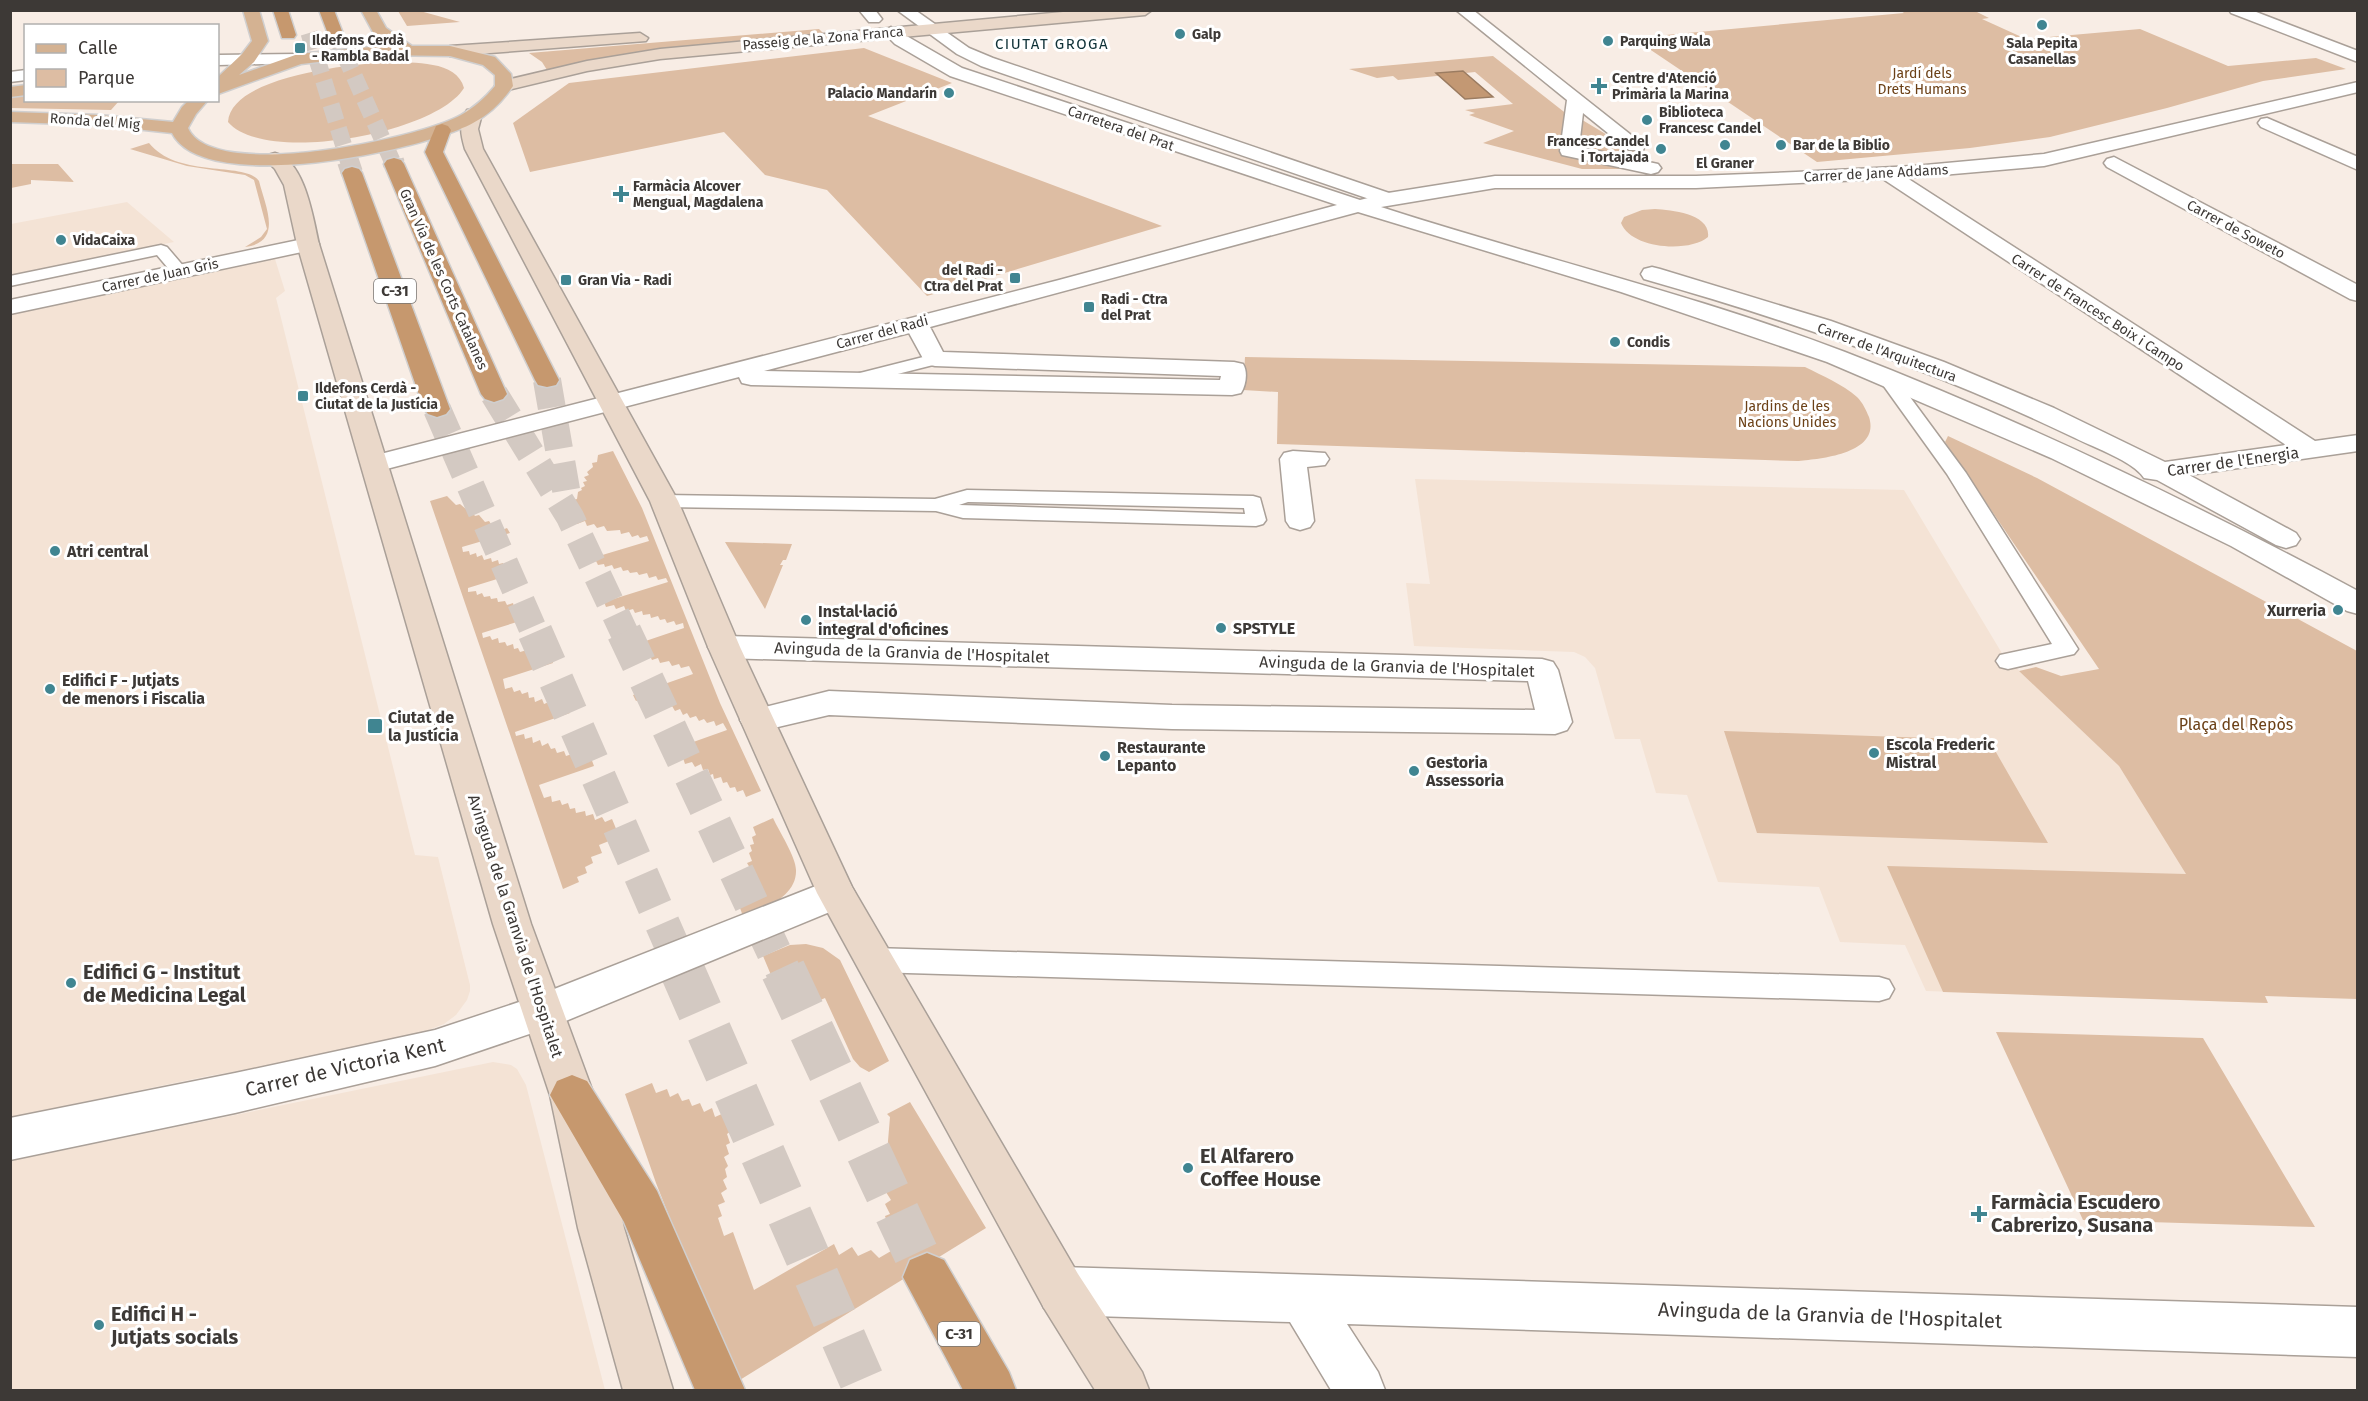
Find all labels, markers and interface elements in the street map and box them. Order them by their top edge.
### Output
marker: Sala Pepita Casanellas [2035,18,2049,32]
street label: Passeig de la Zona Franca [742,23,904,54]
legend [24,24,219,102]
place label: Galp [1192,26,1221,43]
marker: Galp [1173,27,1187,41]
place label: Ildefons Cerdà - Rambla Badal [312,32,410,65]
place label: Parquing Wala [1620,33,1711,50]
marker: Parquing Wala [1601,34,1615,48]
district label: CIUTAT GROGA [995,35,1109,53]
place label: Sala Pepita Casanellas [2006,35,2078,68]
text: Calle [78,37,118,59]
marker: Ildefons Cerdà - Rambla Badal [293,41,307,55]
park label: Jardí dels Drets Humans [1878,65,1967,98]
text: Parque [78,67,135,89]
place label: Centre d'Atenció Primària la Marina [1612,70,1729,103]
marker: Centre d'Atenció Primària la Marina [1590,77,1608,95]
place label: Palacio Mandarín [827,85,937,102]
marker: Palacio Mandarín [942,86,956,100]
street label: Carretera del Prat [1065,102,1177,155]
place label: Biblioteca Francesc Candel [1659,104,1762,137]
street label: Ronda del Mig [49,110,141,133]
marker: Biblioteca Francesc Candel [1640,113,1654,127]
place label: Francesc Candel i Tortajada [1547,133,1650,166]
place label: Bar de la Biblio [1793,137,1890,154]
marker: El Graner [1718,138,1732,152]
marker: Bar de la Biblio [1774,138,1788,152]
marker: Francesc Candel i Tortajada [1654,142,1668,156]
place label: El Graner [1696,155,1754,172]
street label: Carrer de Jane Addams [1803,161,1949,186]
place label: Farmàcia Alcover Mengual, Magdalena [633,178,764,211]
street label: Gran Via de les Corts Catalanes [396,186,491,373]
marker: Farmàcia Alcover Mengual, Magdalena [614,187,628,201]
street label: Carrer de Soweto [2184,196,2288,262]
place label: VidaCaixa [72,232,135,249]
marker: VidaCaixa [54,233,68,247]
street label: Carrer de Francesc Boix i Campo [2008,250,2187,375]
street label: Carrer de Juan Gris [100,255,220,296]
place label: del Radi - Ctra del Prat [924,262,1004,295]
marker: del Radi - Ctra del Prat [1008,271,1022,285]
place label: Gran Via - Radi [578,272,672,289]
marker: Gran Via - Radi [559,273,573,287]
road number: C-31 [374,279,416,303]
place label: Radi - Ctra del Prat [1101,291,1168,324]
marker: Radi - Ctra del Prat [1082,300,1096,314]
street label: Carrer del Radi [834,312,930,353]
street label: Carrer de l'Arquitectura [1815,319,1959,386]
place label: Condis [1627,334,1670,351]
marker: Condis [1608,335,1622,349]
place label: Ildefons Cerdà - Ciutat de la Justícia [315,380,438,413]
marker: Ildefons Cerdà - Ciutat de la Justícia [296,389,310,403]
park label: Jardins de les Nacions Unides [1738,398,1837,431]
street label: Carrer de l'Energia [2166,443,2300,480]
place label: Atri central [66,542,148,561]
marker: Atri central [48,544,62,558]
place label: Xurreria [2266,601,2326,620]
place label: Instal·lació integral d'oficines [818,602,949,639]
marker: Xurreria [2331,603,2345,617]
marker: Instal·lació integral d'oficines [799,613,813,627]
place label: SPSTYLE [1233,619,1295,638]
marker: SPSTYLE [1214,621,1228,635]
street label: Avinguda de la Granvia de l'Hospitalet [774,638,1050,667]
street label: Avinguda de la Granvia de l'Hospitalet [1259,652,1535,681]
place label: Edifici F - Jutjats de menors i Fiscalia [62,671,205,708]
marker: Edifici F - Jutjats de menors i Fiscalia [43,682,57,696]
place label: Ciutat de la Justícia [388,708,459,745]
park label: Plaça del Repòs [2179,715,2293,735]
marker: Ciutat de la Justícia [366,717,384,735]
place label: Escola Frederic Mistral [1886,735,1995,772]
place label: Restaurante Lepanto [1117,738,1206,775]
marker: Escola Frederic Mistral [1867,746,1881,760]
marker: Restaurante Lepanto [1098,749,1112,763]
place label: Gestoria Assessoria [1425,753,1504,790]
marker: Gestoria Assessoria [1407,764,1421,778]
street label: Avinguda de la Granvia de l'Hospitalet [464,792,567,1060]
place label: Edifici G - Institut de Medicina Legal [83,960,246,1007]
marker: Edifici G - Institut de Medicina Legal [64,976,78,990]
street label: Carrer de Victoria Kent [243,1032,448,1102]
place label: El Alfarero Coffee House [1200,1144,1321,1191]
marker: El Alfarero Coffee House [1181,1161,1195,1175]
place label: Farmàcia Escudero Cabrerizo, Susana [1991,1190,2161,1237]
marker: Farmàcia Escudero Cabrerizo, Susana [1972,1207,1986,1221]
street label: Avinguda de la Granvia de l'Hospitalet [1657,1297,2003,1333]
place label: Edifici H - Jutjats socials [110,1302,238,1349]
marker: Edifici H - Jutjats socials [92,1318,106,1332]
road number: C-31 [938,1322,980,1346]

